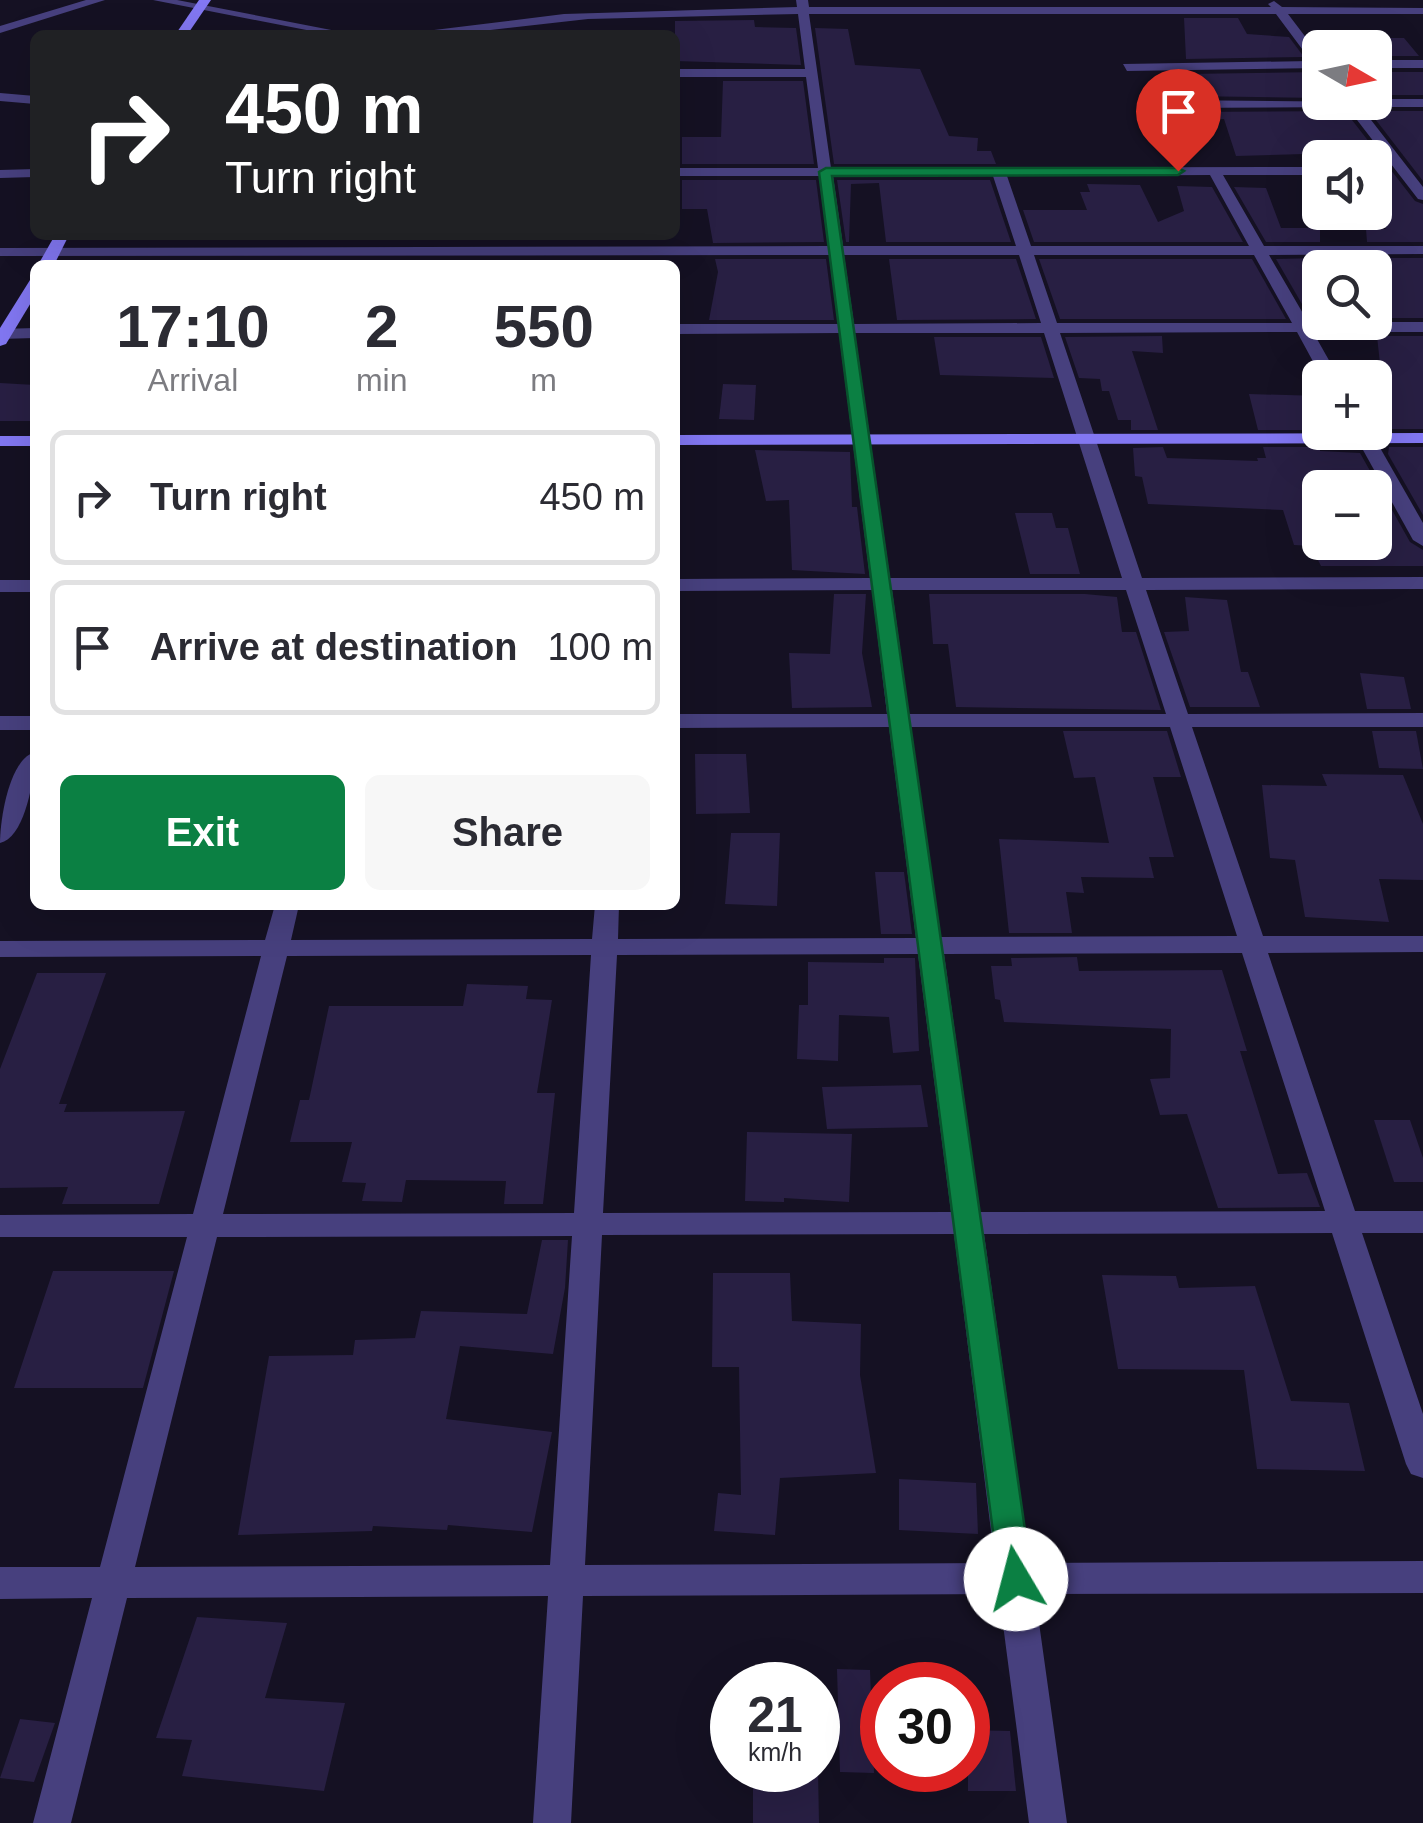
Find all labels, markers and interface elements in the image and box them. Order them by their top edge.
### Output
north arrow [1302,30,1392,120]
map controls [1302,30,1392,560]
pin [1136,69,1221,172]
icon: right [60,70,190,200]
text: 450 m [225,70,423,148]
icon: arrive [1151,84,1206,139]
button: sound [1302,140,1392,230]
text: Turn right [225,152,416,203]
button: search [1302,250,1392,340]
text: 17:10 [116,293,270,360]
text: 2 [365,293,398,360]
text: 550 [494,293,594,360]
button: + [1302,360,1392,450]
text: Arrival [148,362,238,398]
text: min [356,362,407,398]
text: m [530,362,557,398]
icon: right [65,470,120,525]
button: − [1302,470,1392,560]
text: Turn right [150,476,327,518]
text: 450 m [539,476,645,518]
icon: arrive [65,620,120,675]
text: Arrive at destination [150,626,517,668]
text: 100 m [547,626,653,668]
button: Exit [60,775,345,890]
button: Share [365,775,650,890]
position arrow [964,1527,1068,1631]
speed limit sign: 30 [860,1662,990,1792]
text: 21 [747,1687,803,1743]
text: km/h [748,1738,802,1766]

